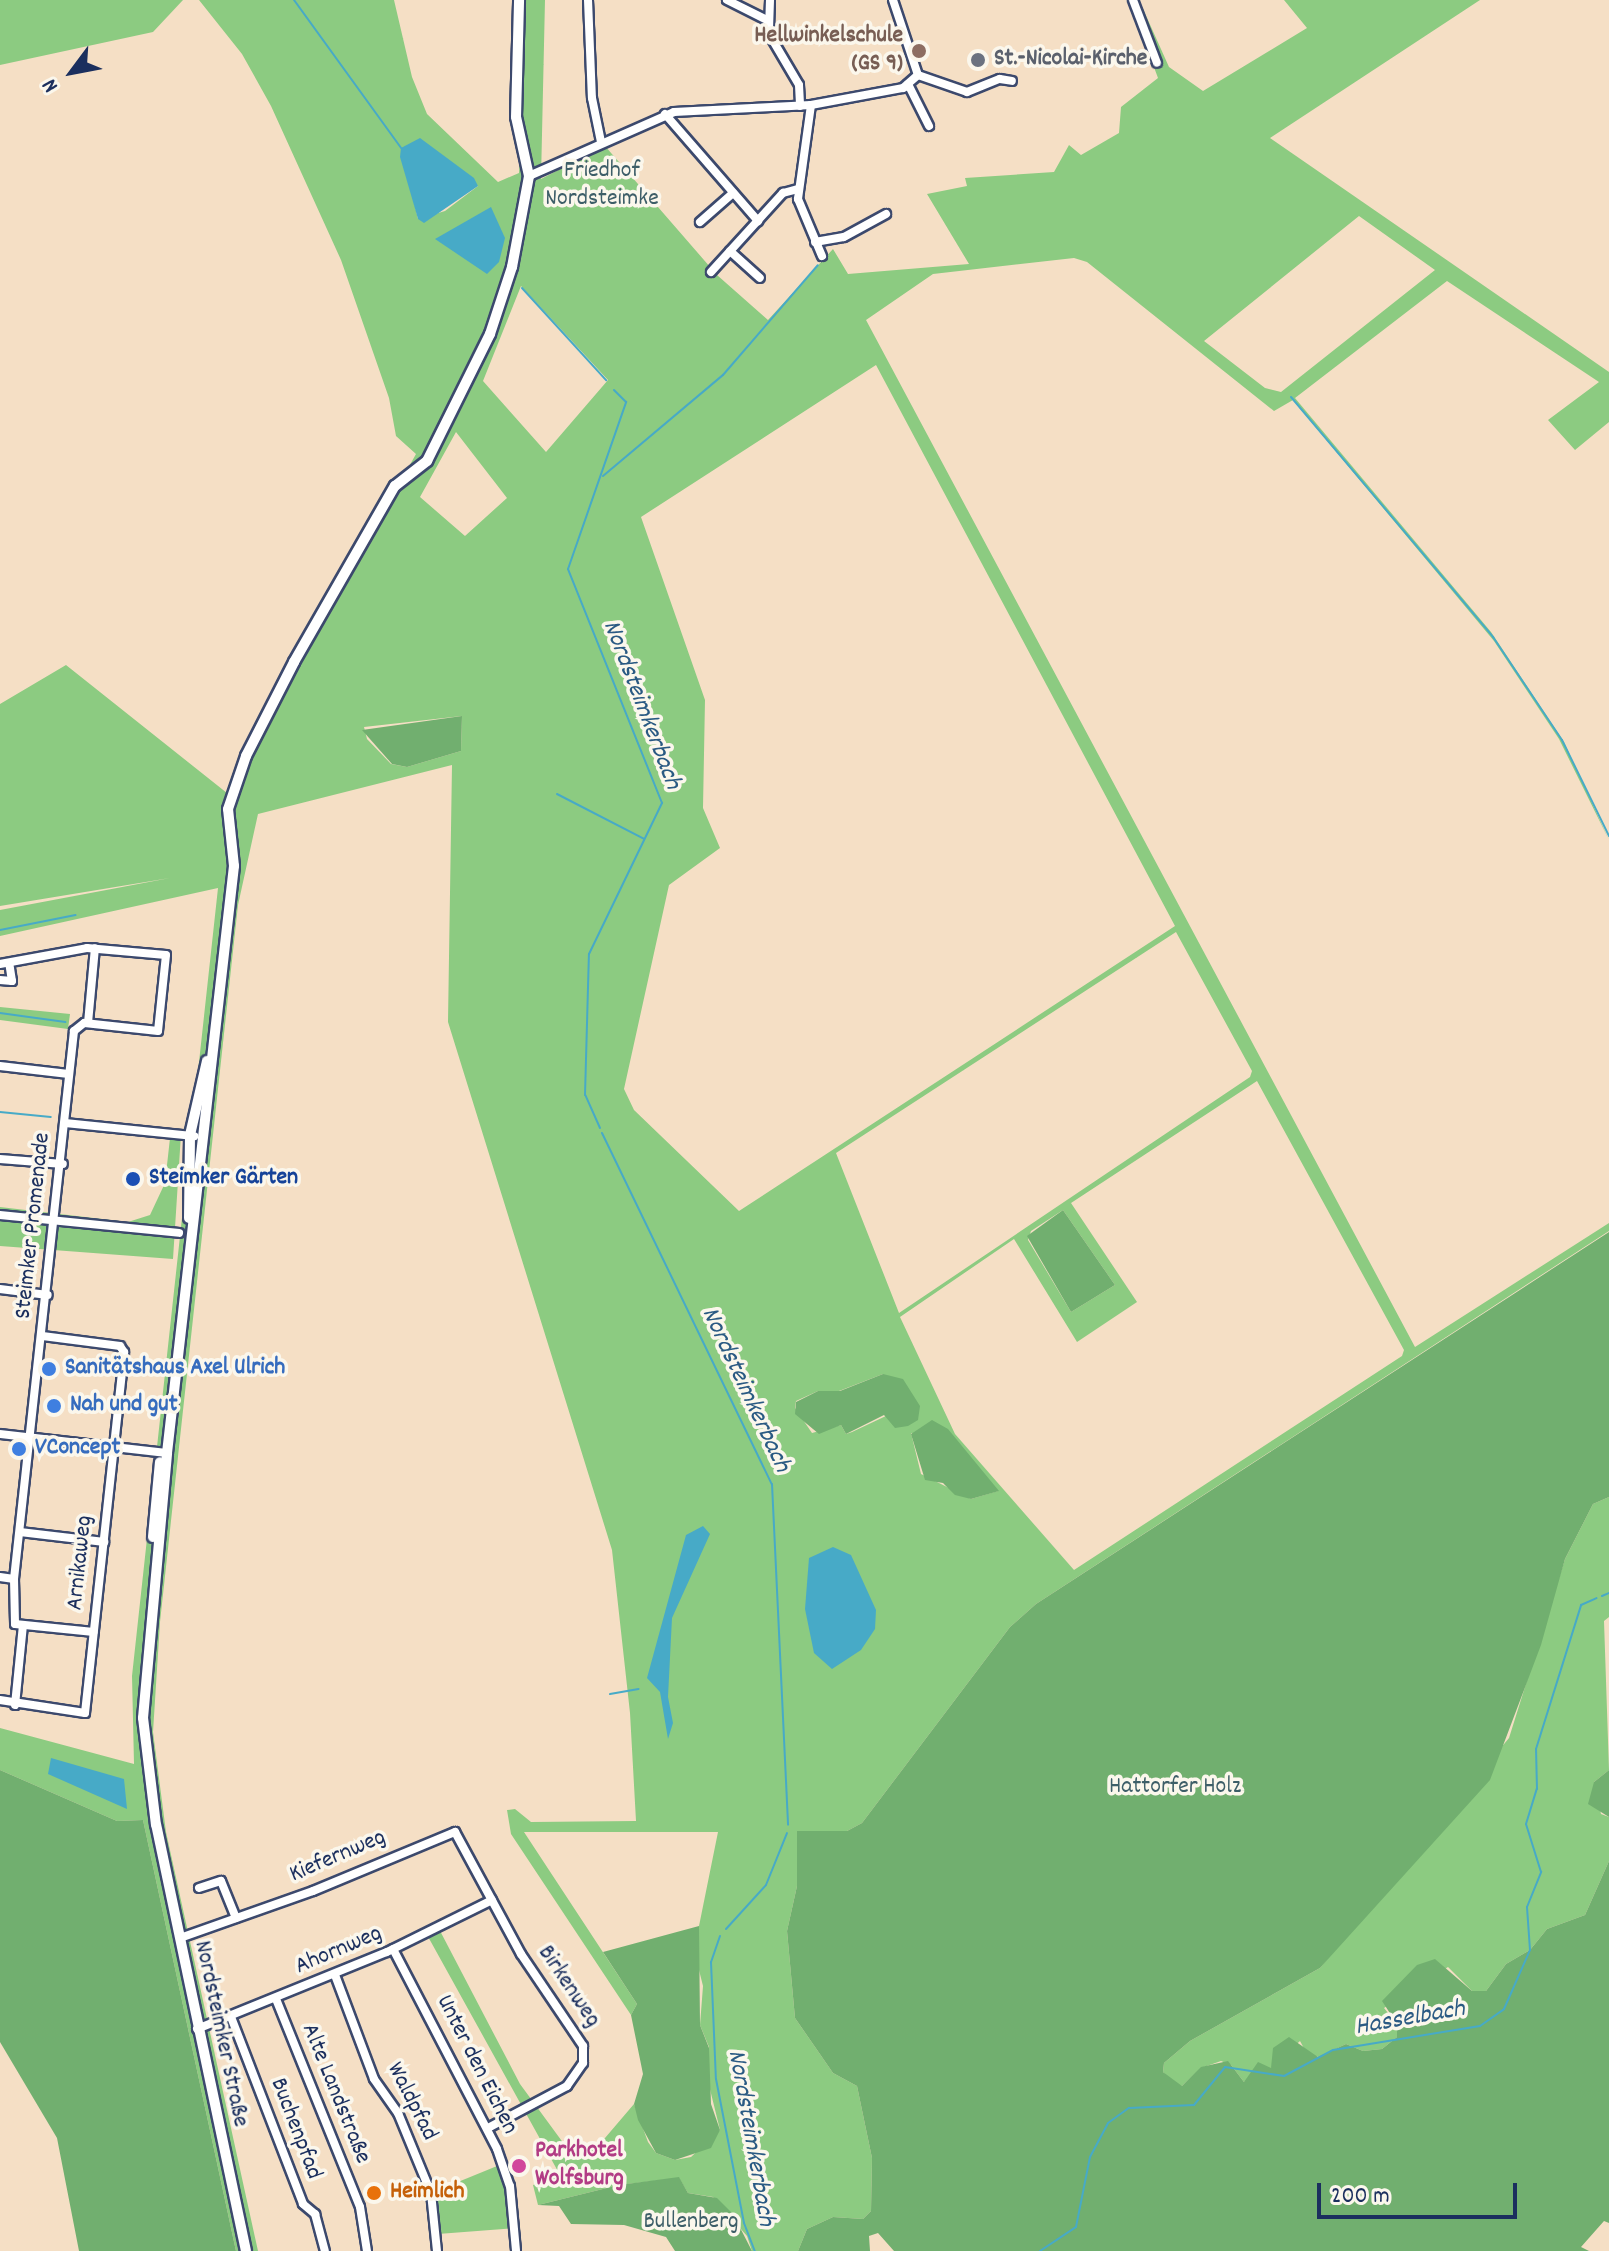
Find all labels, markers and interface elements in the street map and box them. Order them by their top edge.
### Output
place label: Hellwinkelschule (GS 9) [754,23,903,79]
north arrow [32,32,112,112]
marker: Hellwinkelschule (GS 9) [910,42,928,60]
place label: St.-Nicolai-Kirche [994,46,1147,74]
marker: St.-Nicolai-Kirche [969,51,987,69]
text: N [35,72,67,98]
park label: Friedhof Nordsteimke [545,158,659,214]
water label: Nordsteimkerbach [594,616,688,794]
street label: Steimker Promenade [10,1131,58,1321]
place label: Steimker Gärten [149,1165,298,1193]
marker: Steimker Gärten [124,1170,142,1188]
water label: Nordsteimkerbach [693,1303,797,1477]
place label: Sanitätshaus Axel Ulrich [65,1355,285,1383]
marker: Sanitätshaus Axel Ulrich [40,1360,58,1378]
place label: Nah und gut [70,1392,177,1420]
marker: Nah und gut [45,1397,63,1415]
place label: VConcept [35,1435,120,1463]
marker: VConcept [10,1440,28,1458]
street label: Arnikaweg [62,1514,100,1612]
park label: Hattorfer Holz [1109,1774,1241,1802]
street label: Kiefernweg [286,1824,390,1890]
street label: Ahornweg [291,1920,387,1982]
street label: Nordsteimker Straße [186,1938,254,2130]
street label: Birkenweg [530,1941,606,2033]
street label: Unter den Eichen [429,1991,523,2139]
water label: Hasselbach [1353,1994,1467,2044]
street label: Alte Landstraße [294,2020,376,2168]
water label: Nordsteimkerbach [719,2047,781,2229]
street label: Waldpfad [379,2058,443,2146]
street label: Buchenpfad [263,2074,327,2184]
place label: Parkhotel Wolfsburg [535,2138,624,2194]
marker: Parkhotel Wolfsburg [510,2157,528,2175]
scale bar [1321,2167,1521,2217]
place label: Heimlich [390,2179,464,2207]
text: 200 m [1331,2180,1390,2214]
marker: Heimlich [365,2184,383,2202]
park label: Bullenberg [643,2209,739,2237]

